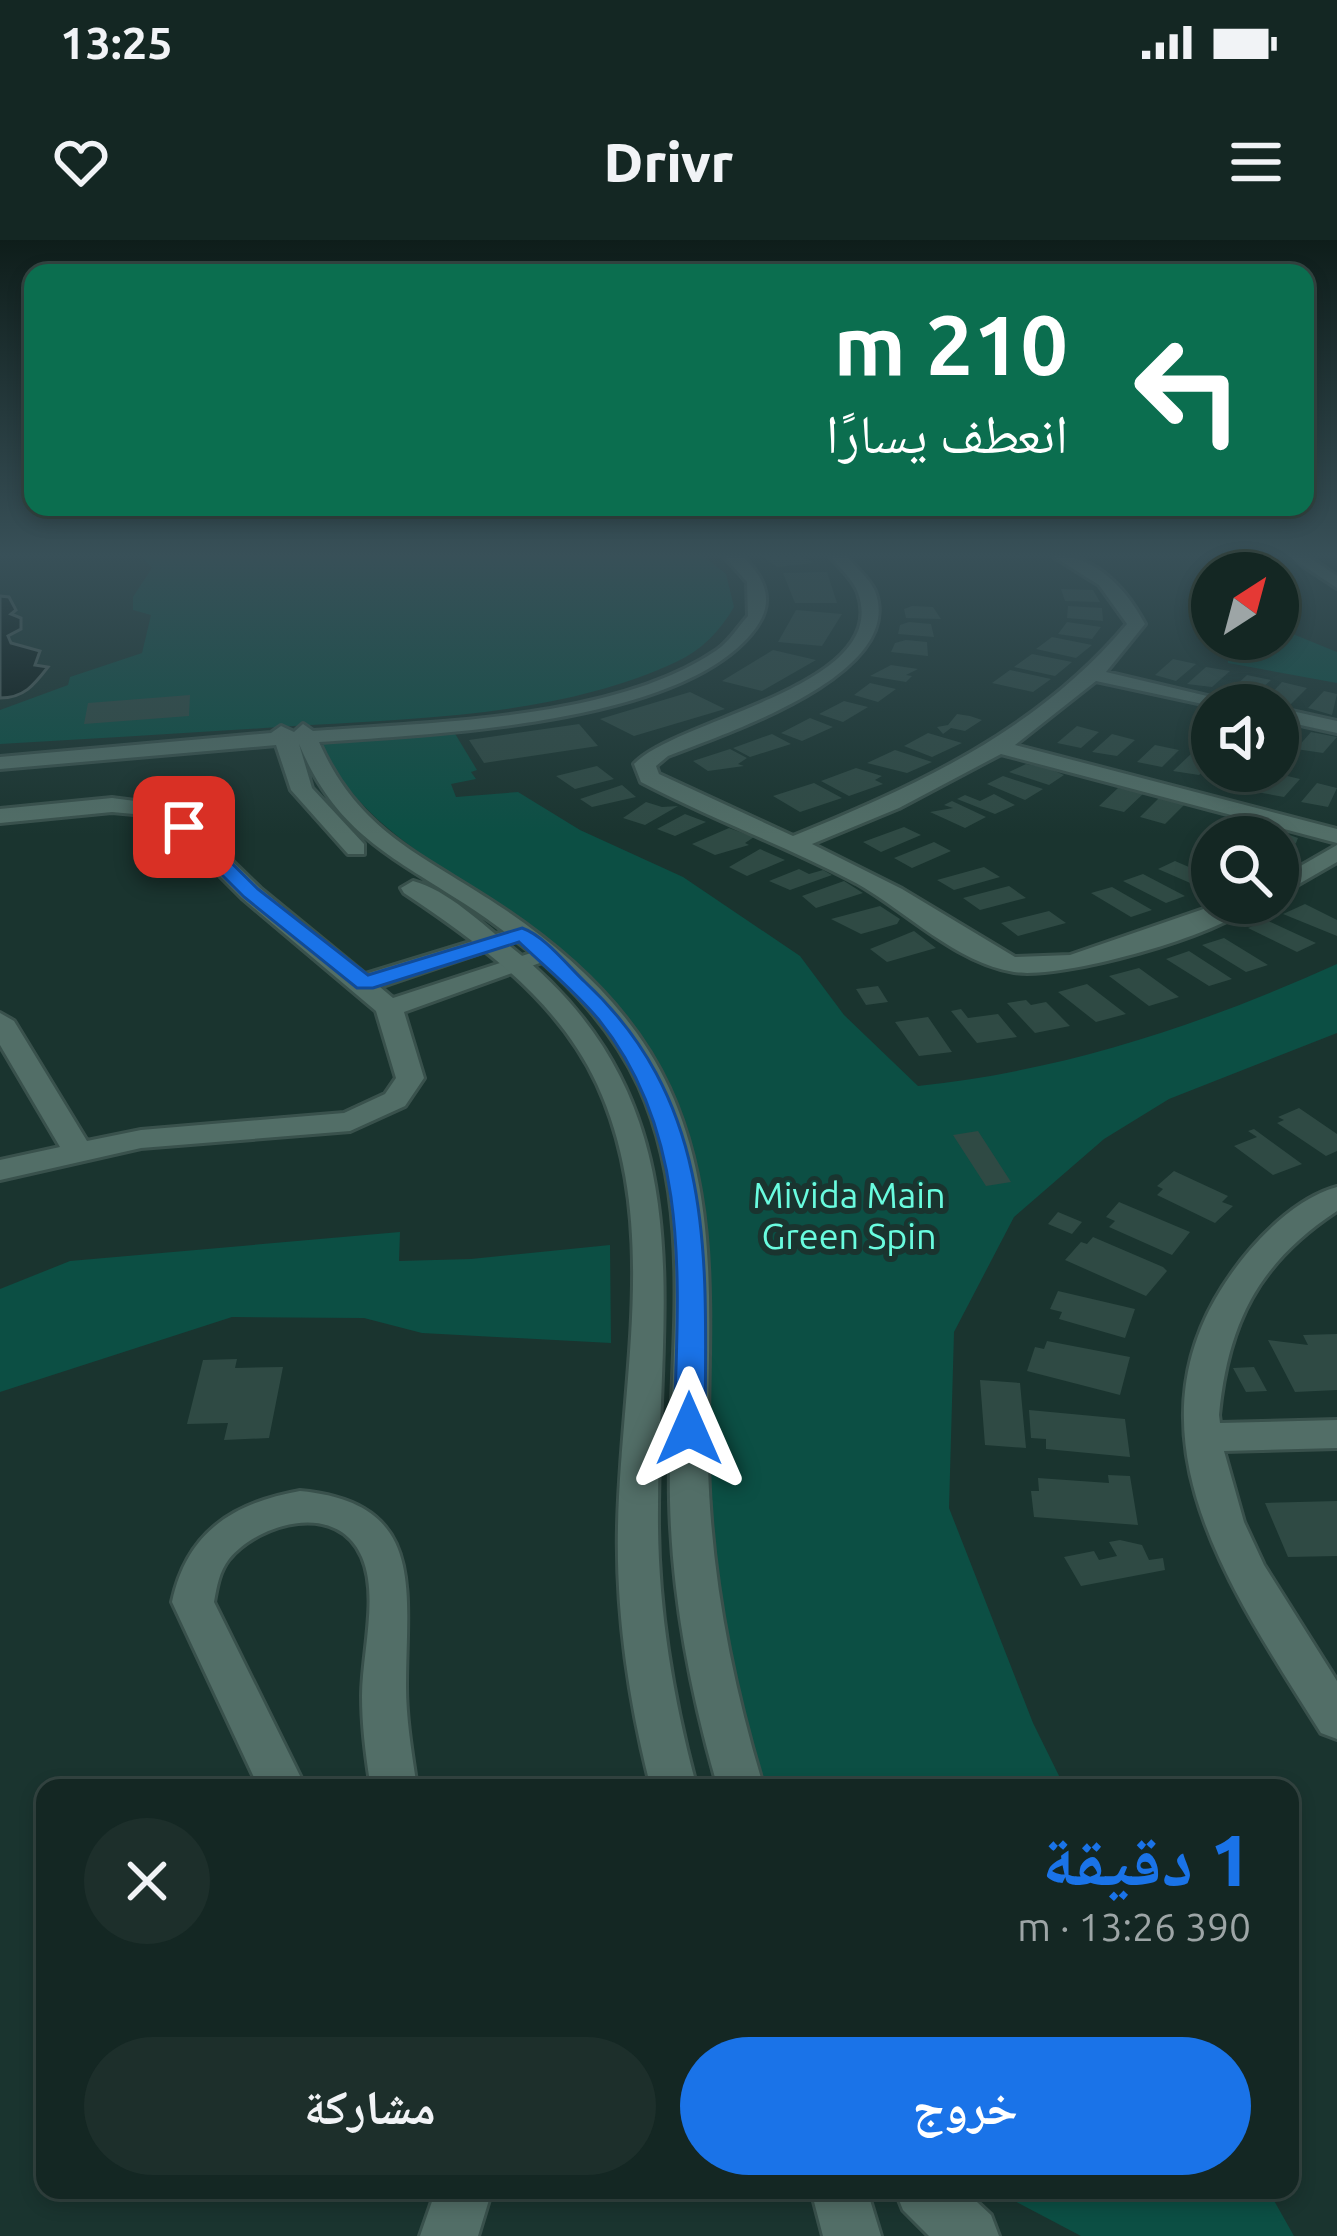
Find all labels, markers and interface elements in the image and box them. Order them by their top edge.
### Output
text: 13:25 [60,17,173,68]
icon: heart [48,129,114,195]
icon: menu [1223,129,1289,195]
text: Drivr [604,132,733,192]
text: 210 m [834,297,1068,391]
icon: left [1110,312,1266,468]
text: انعطف يسارًا [826,403,1068,463]
north arrow [1191,552,1299,660]
map controls [1191,552,1299,924]
button: sound [1191,684,1299,792]
pin [133,776,235,878]
icon: arrive [151,794,217,860]
button: search [1191,816,1299,924]
park label: Mivida Main Green Spin [752,1174,946,1256]
position arrow [626,1366,752,1492]
button: close [84,1818,210,1944]
text: 1 دقيقة [1042,1819,1251,1900]
text: 390 m · 13:26 [1017,1905,1251,1948]
button: مشاركة [84,2037,656,2175]
button: خروج [680,2037,1251,2175]

